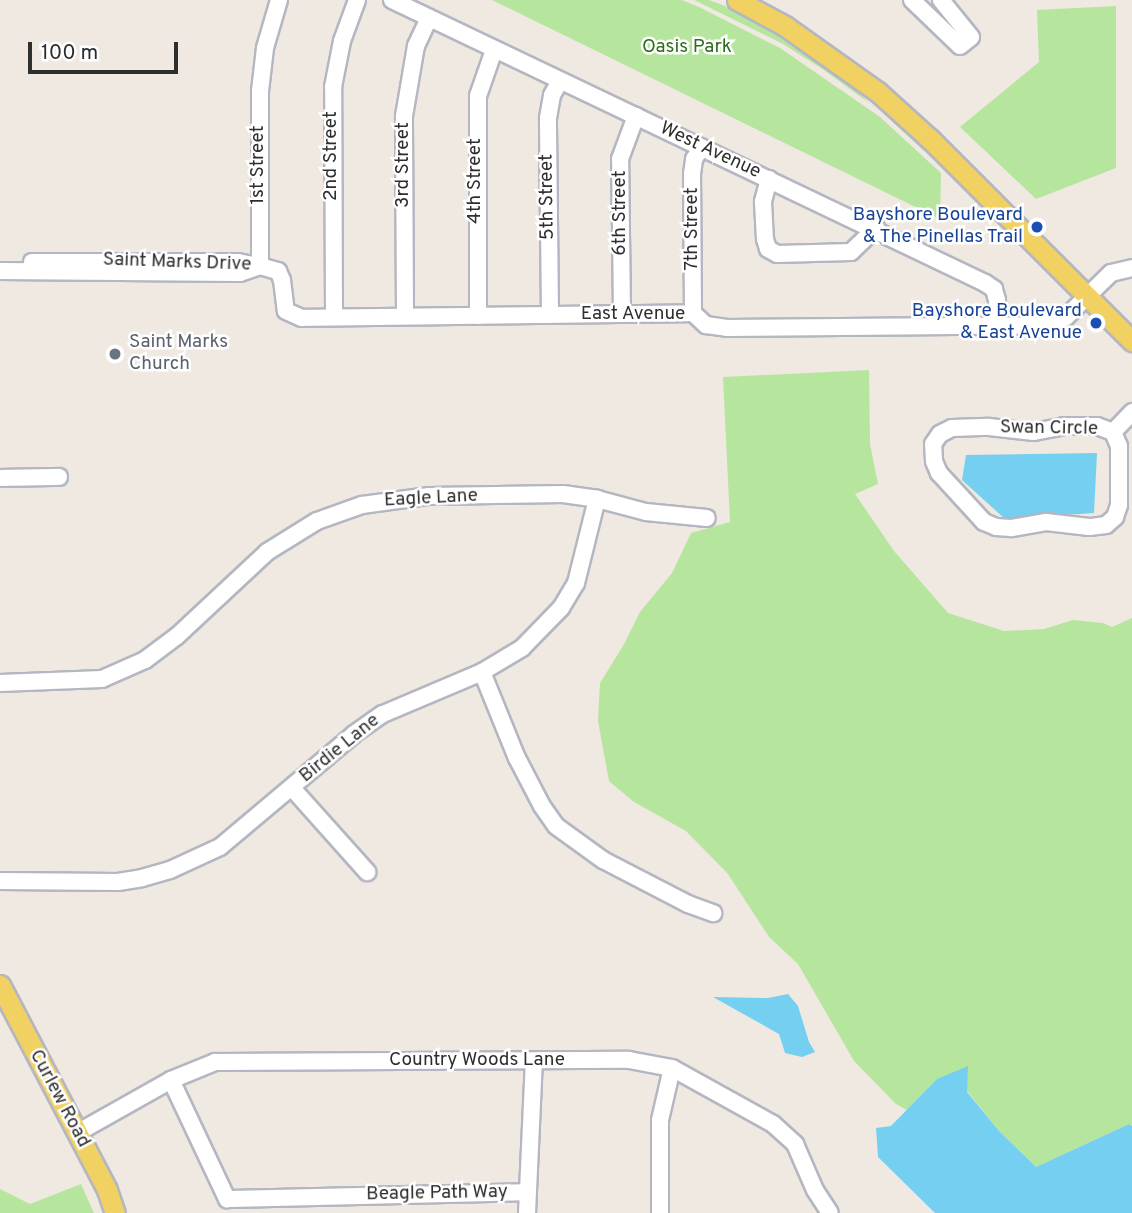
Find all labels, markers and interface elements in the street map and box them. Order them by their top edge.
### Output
scale bar [32,28,182,72]
park label: Oasis Park [642,37,732,59]
text: 100 m [41,40,98,67]
street label: 2nd Street [321,111,343,201]
street label: West Avenue [656,118,764,184]
street label: 3rd Street [393,122,415,208]
street label: 1st Street [248,125,270,205]
street label: 4th Street [465,138,487,224]
street label: 5th Street [536,154,560,240]
street label: 6th Street [610,170,632,256]
street label: 7th Street [682,187,704,271]
place label: Bayshore Boulevard & The Pinellas Trail [853,205,1023,249]
marker: Bayshore Boulevard & The Pinellas Trail [1029,219,1045,235]
street label: Saint Marks Drive [102,249,252,277]
place label: Bayshore Boulevard & East Avenue [912,301,1082,345]
street label: East Avenue [580,304,686,326]
marker: Bayshore Boulevard & East Avenue [1088,315,1104,331]
place label: Saint Marks Church [129,332,228,376]
marker: Saint Marks Church [107,346,123,362]
street label: Swan Circle [1000,417,1098,441]
street label: Eagle Lane [383,485,479,513]
street label: Birdie Lane [295,710,385,788]
street label: Curlew Road [24,1046,94,1152]
street label: Country Woods Lane [389,1050,565,1072]
street label: Beagle Path Way [366,1181,508,1207]

